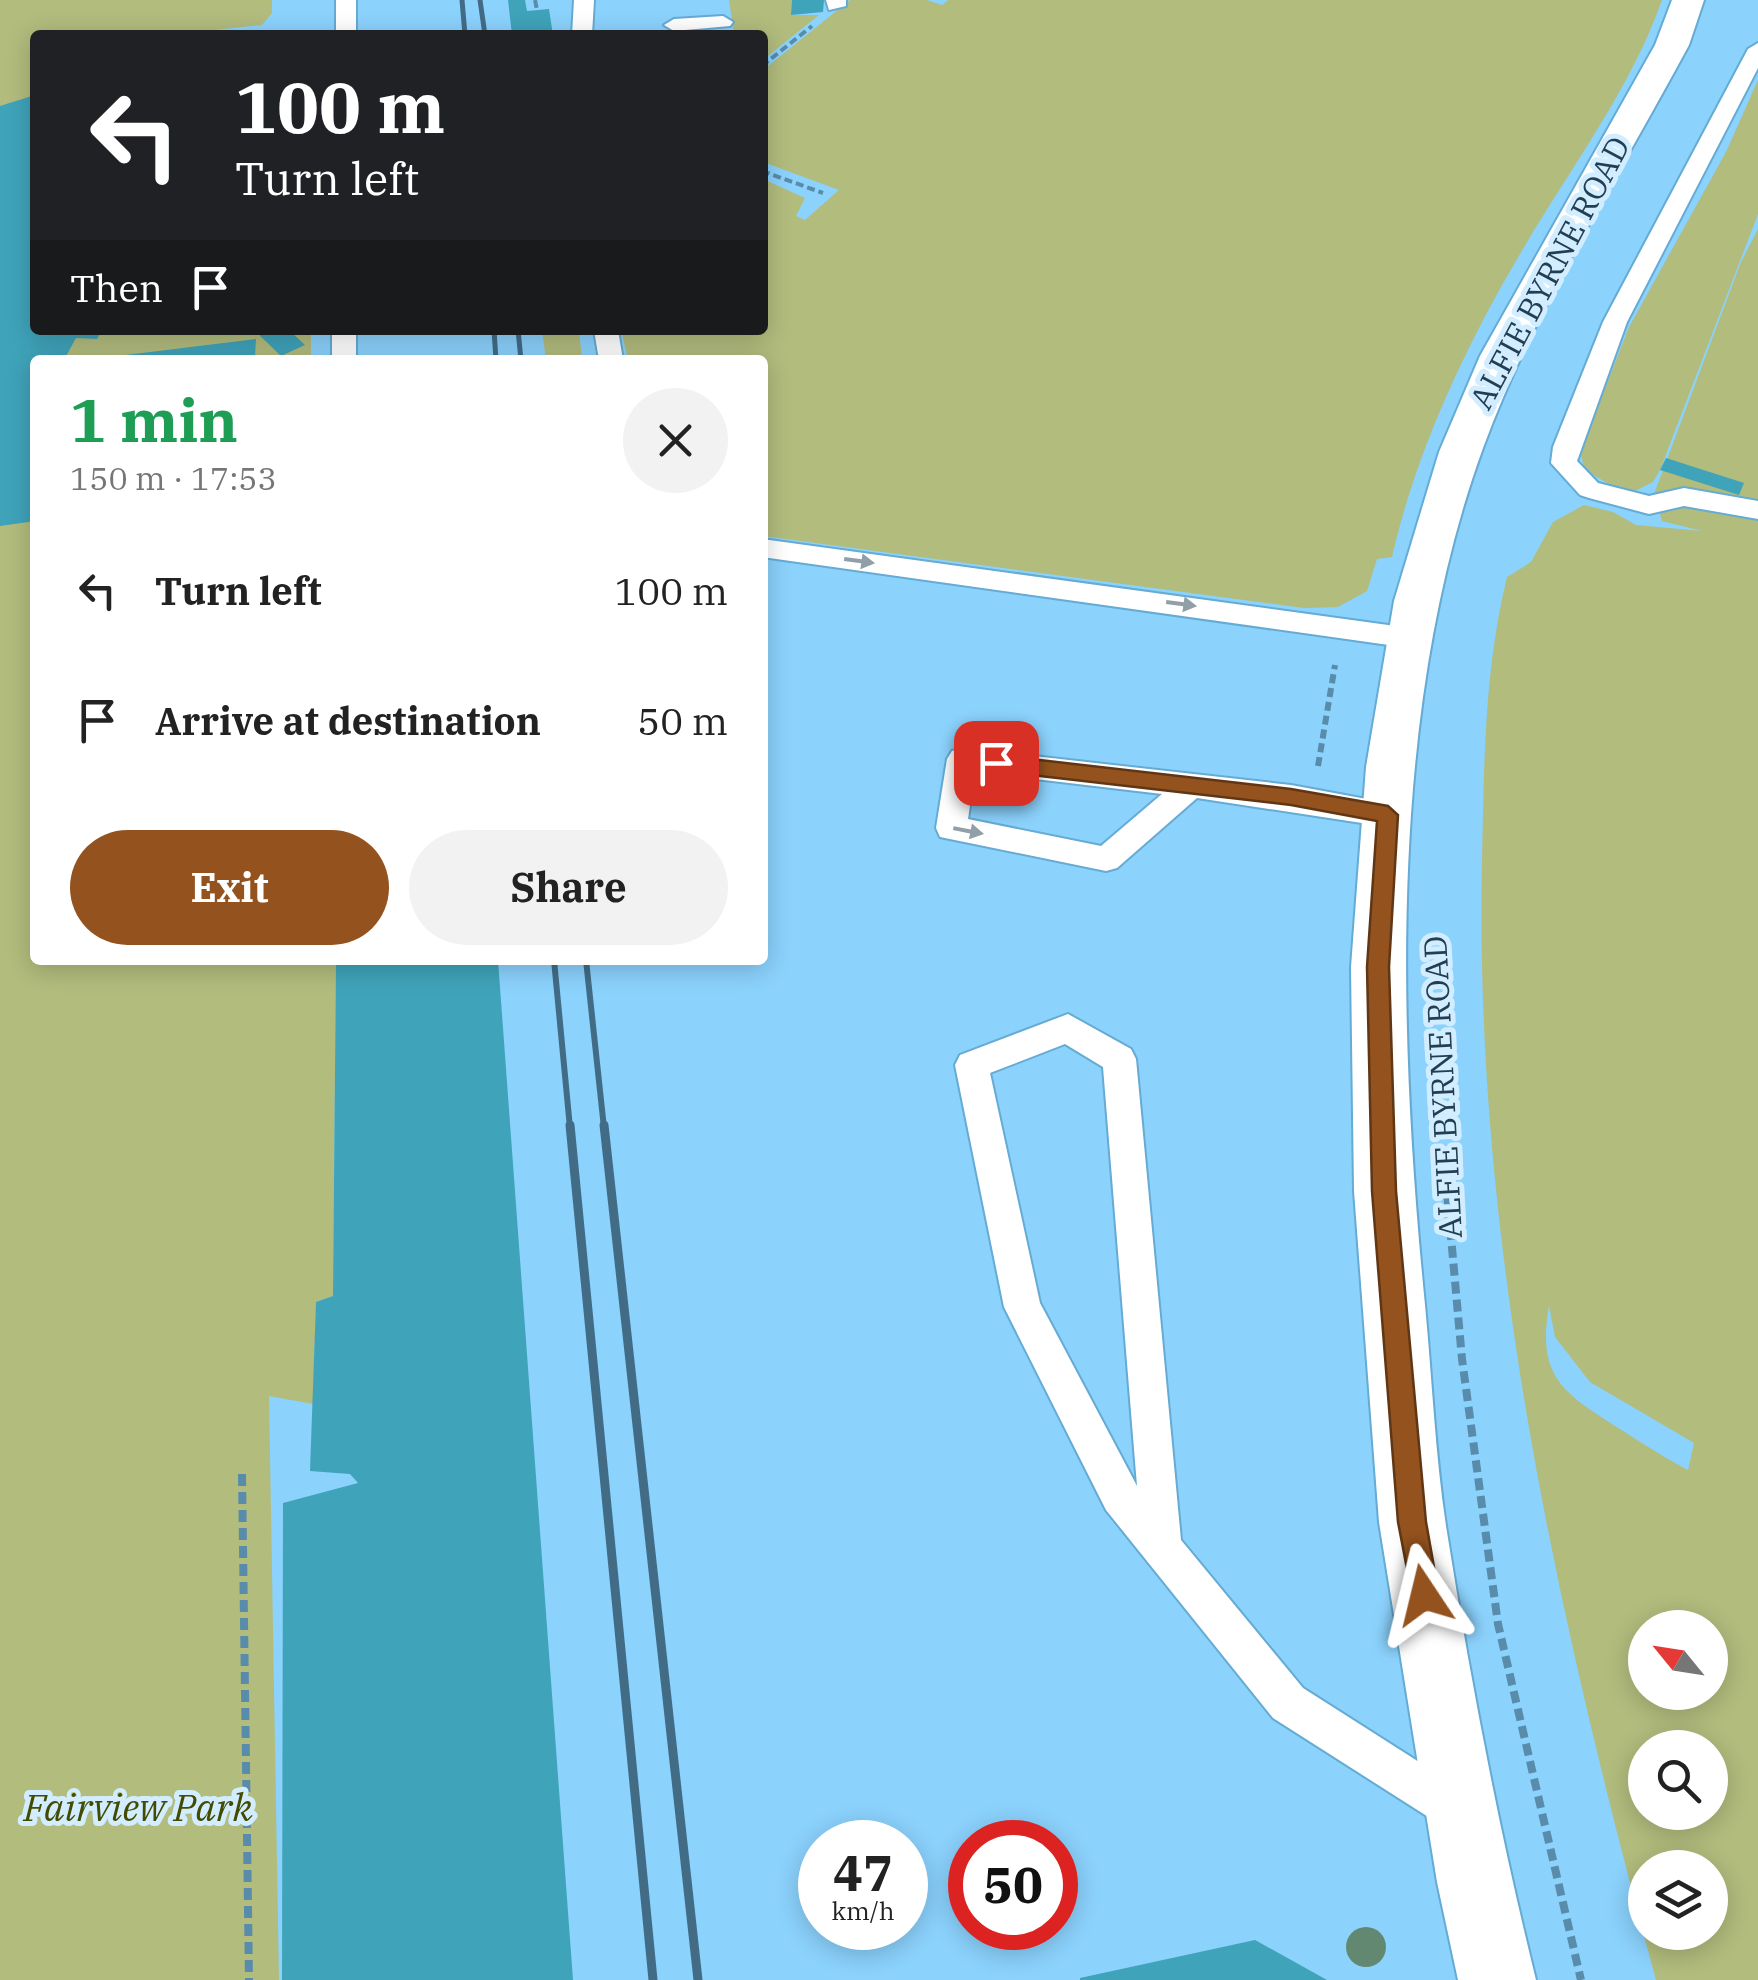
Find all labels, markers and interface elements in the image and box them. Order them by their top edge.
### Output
text: 100 m [235,61,445,152]
icon: left [70,70,200,200]
street label: ALFIE BYRNE ROAD [1459,129,1639,416]
text: Turn left [235,149,419,207]
icon: arrive [183,260,238,315]
text: Then [70,263,163,312]
text: 1 min [70,380,238,459]
button: close [623,388,728,493]
text: 150 m · 17:53 [70,457,277,499]
one-way arrow [844,554,875,570]
icon: left [70,563,125,618]
text: Turn left [155,566,322,615]
text: 100 m [615,566,728,615]
one-way arrow [1166,596,1198,612]
icon: arrive [70,693,125,748]
text: Arrive at destination [155,696,541,745]
text: 50 m [637,696,728,745]
pin [954,721,1039,806]
icon: arrive [969,736,1024,791]
one-way arrow [953,824,984,840]
button: Exit [70,830,389,945]
button: Share [409,830,728,945]
street label: ALFIE BYRNE ROAD [1413,935,1471,1239]
position arrow [1372,1543,1476,1647]
north arrow [1628,1610,1728,1710]
map controls [1628,1610,1728,1950]
button: search [1628,1730,1728,1830]
park label: Fairview Park [22,1782,253,1831]
speed limit sign: 50 [948,1820,1078,1950]
text: 47 [833,1840,893,1905]
button: layers [1628,1850,1728,1950]
text: km/h [831,1894,895,1927]

